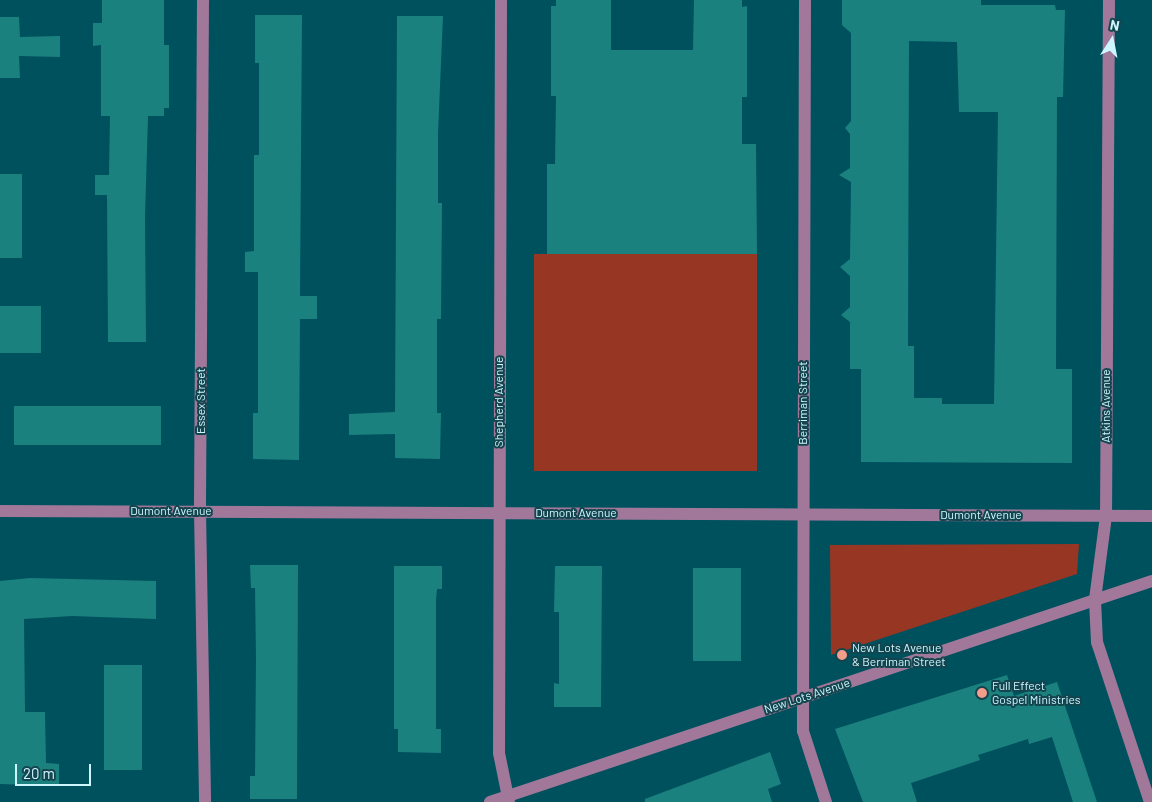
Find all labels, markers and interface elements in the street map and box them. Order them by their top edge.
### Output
north arrow [1087,15,1137,65]
text: N [1109,16,1121,34]
street label: Shepherd Avenue [492,357,506,447]
street label: Berriman Street [796,361,810,445]
street label: Essex Street [194,368,208,434]
street label: Atkins Avenue [1099,369,1113,443]
street label: Dumont Avenue [130,504,212,518]
street label: Dumont Avenue [535,506,617,520]
street label: Dumont Avenue [940,508,1022,522]
place label: New Lots Avenue & Berriman Street [852,641,946,669]
marker: New Lots Avenue & Berriman Street [836,649,848,661]
street label: New Lots Avenue [762,675,852,717]
place label: Full Effect Gospel Ministries [992,679,1081,707]
marker: Full Effect Gospel Ministries [976,687,988,699]
scale bar [18,754,94,786]
text: 20 m [23,764,55,782]

